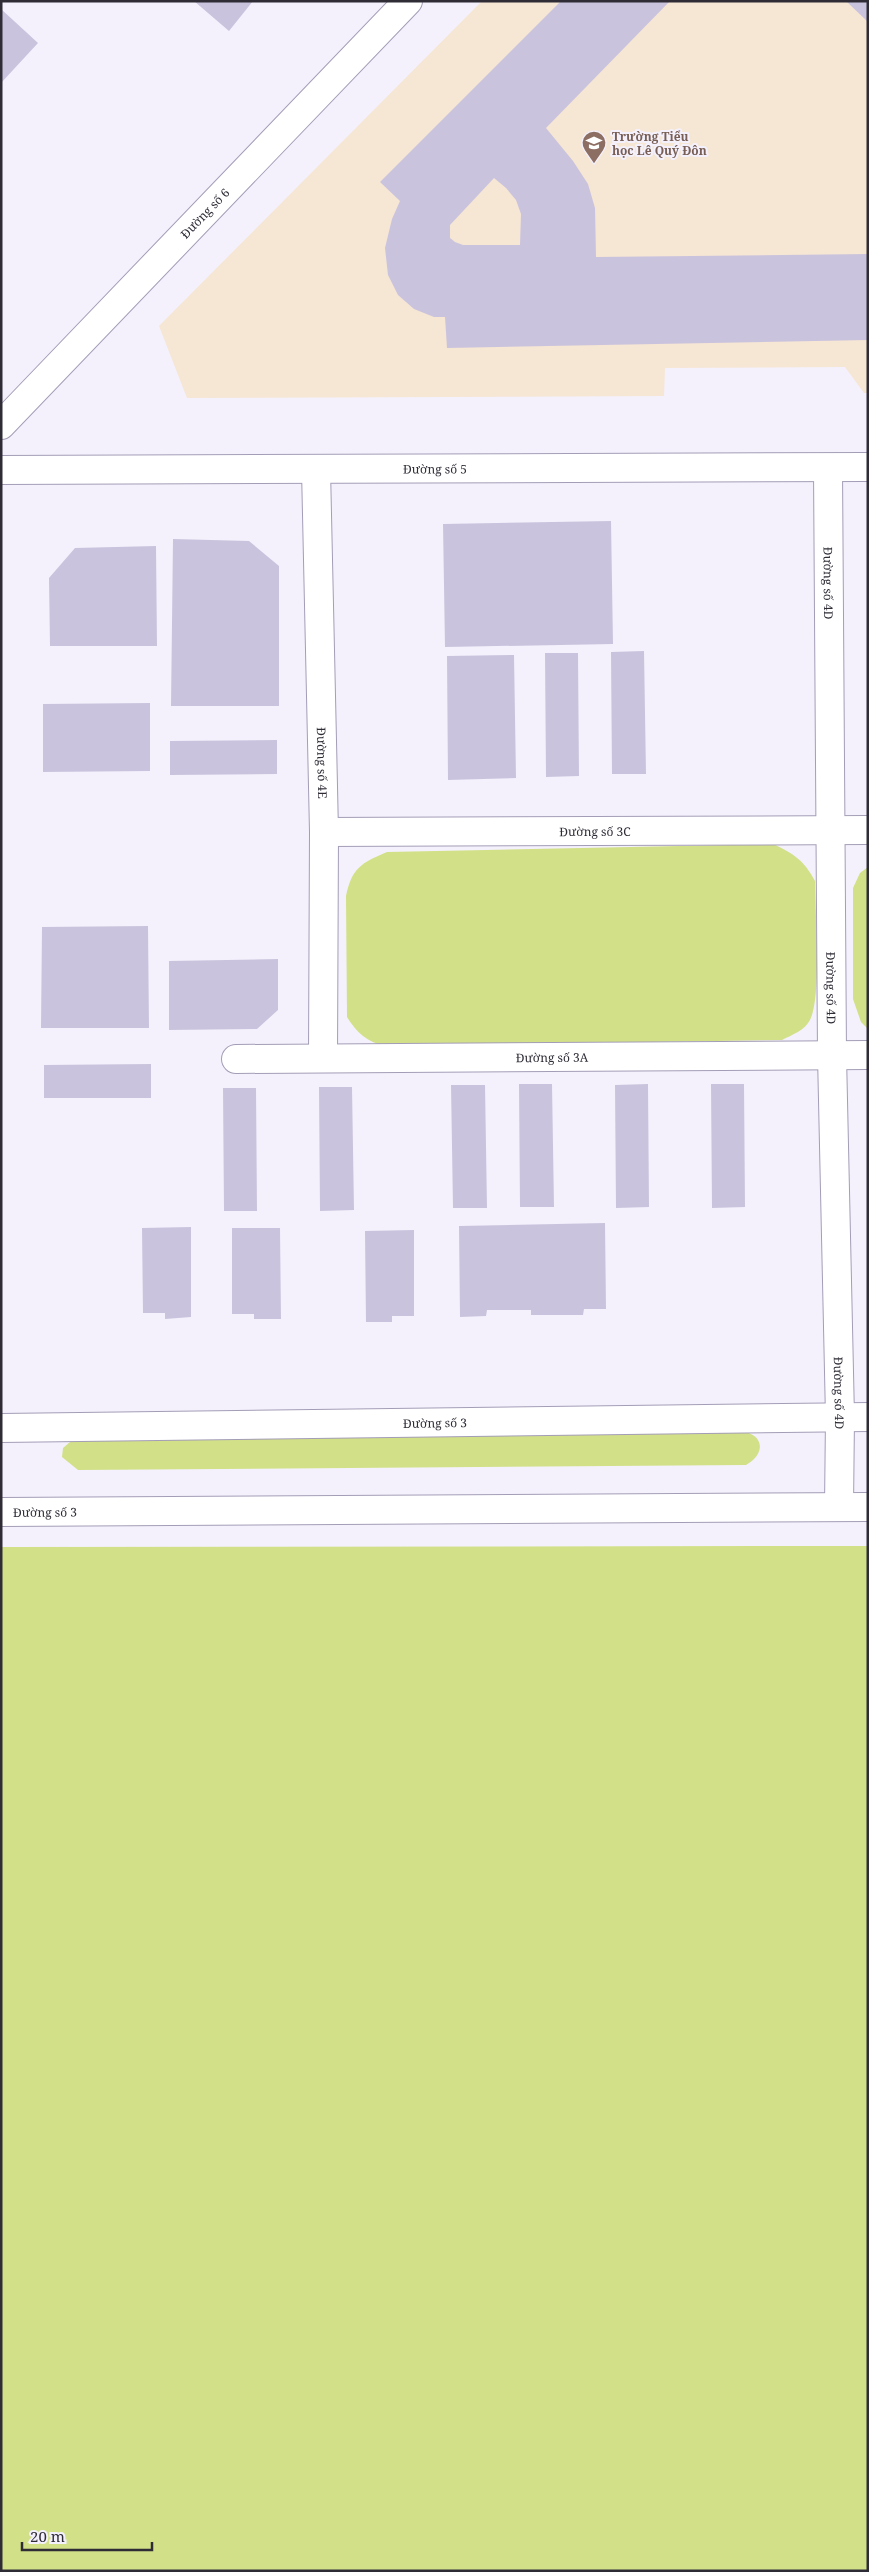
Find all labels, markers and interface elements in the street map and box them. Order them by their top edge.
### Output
place label: Trường Tiểu học Lê Quý Đôn [612,128,707,159]
school or university icon: Trường Tiểu học Lê Quý Đôn [581,130,607,164]
street label: Đường số 6 [176,184,233,242]
street label: Đường số 5 [403,460,467,477]
street label: Đường số 4D [820,547,838,620]
street label: Đường số 4E [313,727,332,799]
street label: Đường số 3C [559,822,631,840]
street label: Đường số 4D [823,952,840,1025]
street label: Đường số 3A [516,1048,589,1066]
street label: Đường số 4D [830,1356,849,1430]
street label: Đường số 3 [403,1414,467,1431]
street label: Đường số 3 [13,1503,77,1520]
scale bar [22,2520,152,2552]
text: 20 m [30,2526,65,2546]

